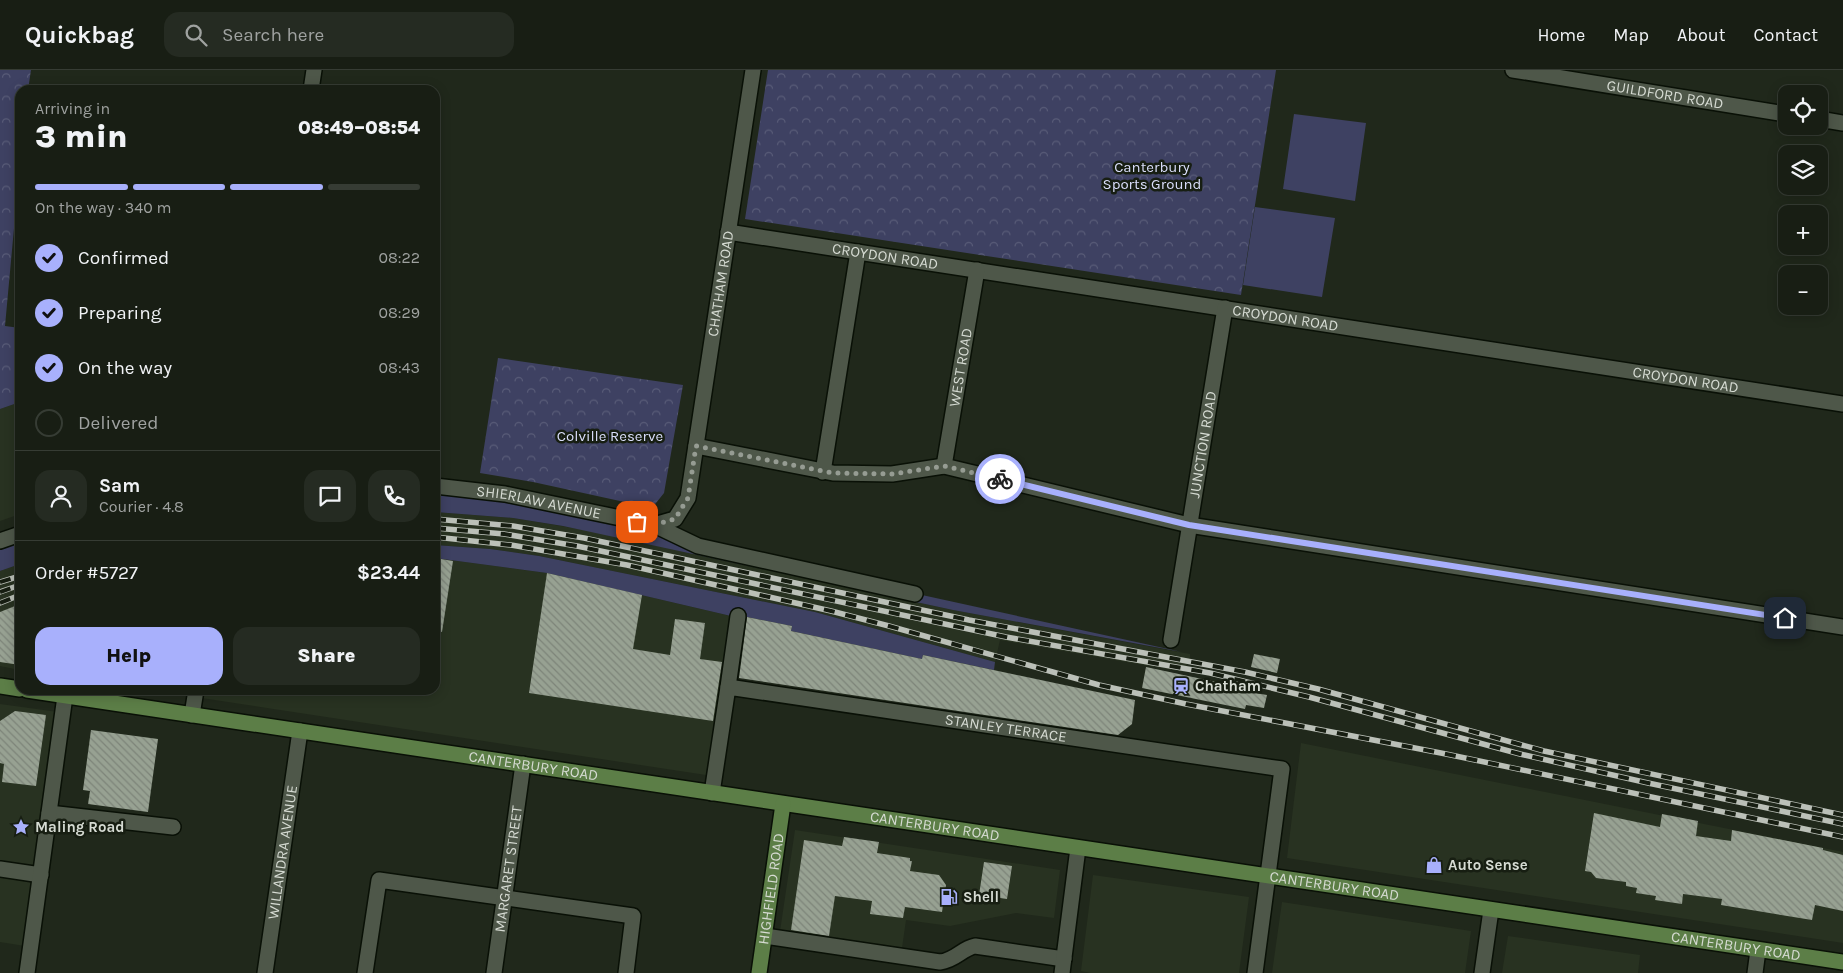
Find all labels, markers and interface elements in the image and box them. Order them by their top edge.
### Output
search box [164,12,514,57]
text: Quickbag [25,21,134,49]
icon: search [182,21,210,49]
text: Search here [222,24,324,46]
text: Home [1537,24,1585,46]
text: Map [1613,24,1649,46]
text: About [1677,24,1726,46]
text: Contact [1754,24,1818,46]
street label: GUILDFORD ROAD [1605,76,1725,113]
map controls [1778,85,1828,315]
button: locate [1778,85,1828,135]
text: Arriving in [35,99,110,118]
text: 08:49–08:54 [298,117,420,139]
text: 3 min [35,118,128,155]
button: layers [1778,145,1828,195]
park label: Canterbury Sports Ground [1103,158,1201,193]
text: On the way · 340 m [35,198,171,217]
button: + [1778,205,1828,255]
street label: CHATHAM ROAD [704,229,737,338]
street label: CROYDON ROAD [831,239,939,273]
icon: check [35,244,63,272]
text: Confirmed [78,247,169,269]
text: 08:22 [378,248,420,267]
button: − [1778,265,1828,315]
icon: check [35,299,63,327]
street label: CROYDON ROAD [1231,301,1340,335]
text: Preparing [78,302,161,324]
text: 08:29 [378,303,420,322]
street label: WEST ROAD [945,327,976,408]
icon: check [35,354,63,382]
text: On the way [78,357,172,379]
text: 08:43 [379,358,420,377]
street label: CROYDON ROAD [1631,363,1740,397]
street label: JUNCTION ROAD [1185,390,1220,499]
text: Delivered [78,412,158,434]
park label: Colville Reserve [557,427,663,445]
courier [975,454,1025,504]
icon: bike [986,465,1014,493]
button: person [35,470,87,522]
button: chat [304,470,356,522]
button: phone [368,470,420,522]
text: Sam [99,475,140,497]
street label: SHIERLAW AVENUE [475,482,603,523]
text: Courier · 4.8 [99,497,184,516]
pin [616,501,658,543]
icon: bag [623,508,651,536]
text: Order #5727 [35,562,138,584]
text: $23.44 [357,562,420,584]
pin [1764,597,1806,639]
icon: home [1771,604,1799,632]
button: Help [35,627,223,685]
button: Share [233,627,420,685]
station icon: Chatham [1171,676,1191,696]
place label: Chatham [1195,677,1261,695]
street label: STANLEY TERRACE [944,710,1068,746]
street label: CANTERBURY ROAD [467,747,599,784]
street label: WILLANDRA AVENUE [264,784,301,921]
street label: MARGARET STREET [491,804,526,933]
street label: CANTERBURY ROAD [869,807,1001,845]
place icon: Maling Road [11,817,31,837]
place label: Maling Road [35,818,124,836]
street label: HIGHFIELD ROAD [754,832,788,946]
shop icon: Auto Sense [1424,855,1444,875]
place label: Auto Sense [1448,856,1528,874]
street label: CANTERBURY ROAD [1268,867,1400,904]
fuel station icon: Shell [939,887,959,907]
place label: Shell [963,888,999,906]
street label: CANTERBURY ROAD [1670,927,1802,965]

